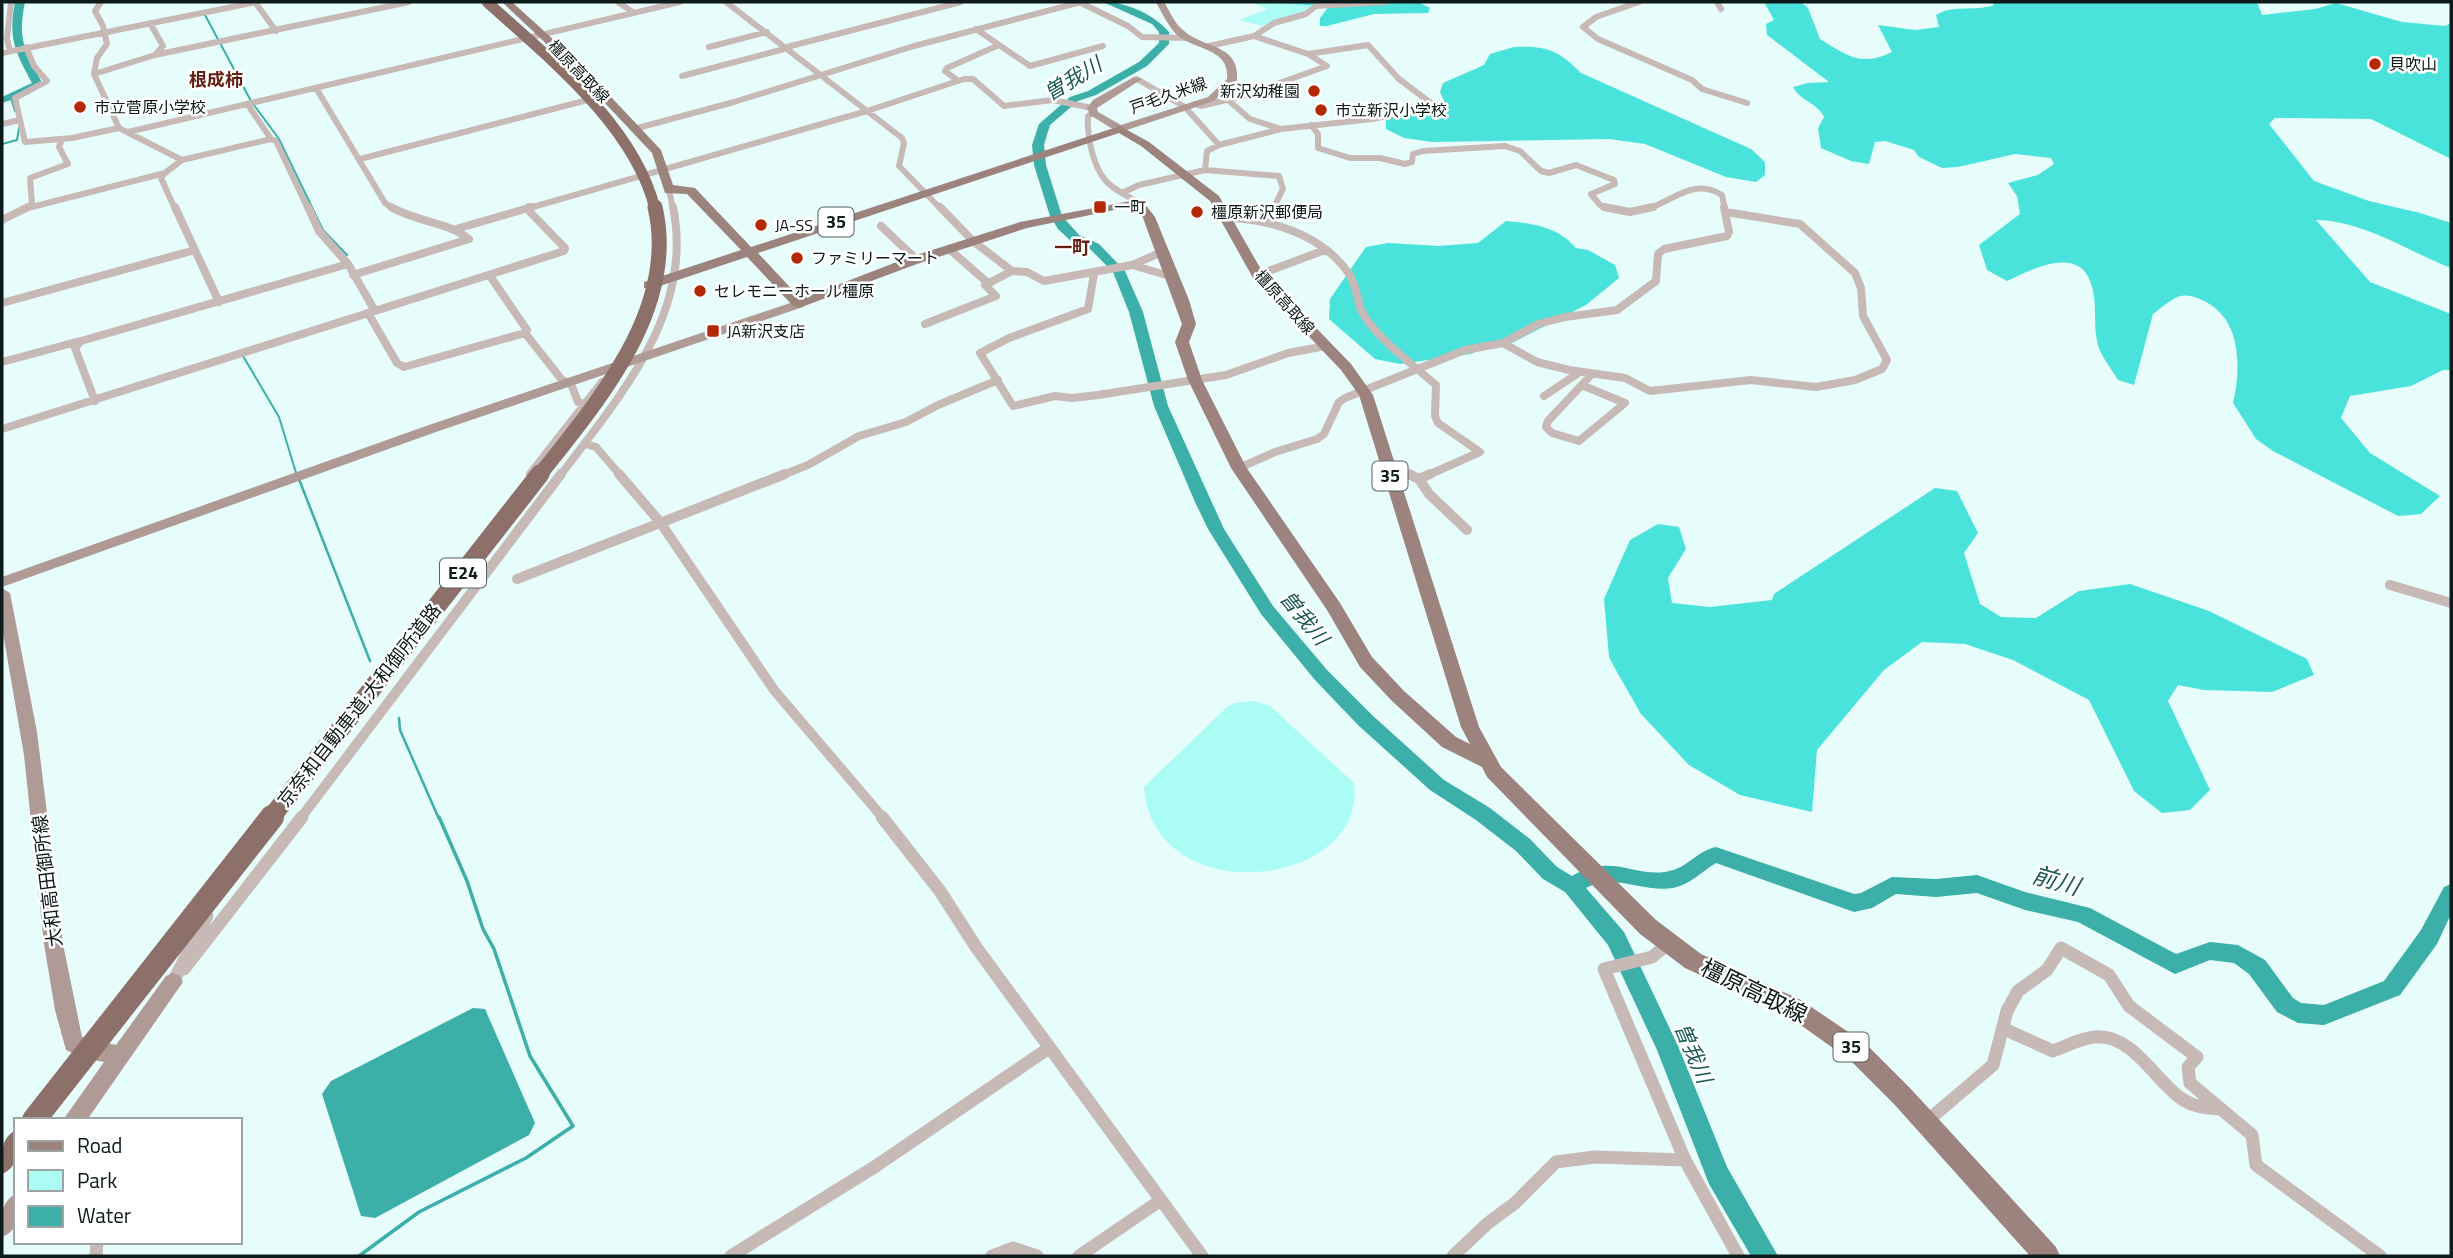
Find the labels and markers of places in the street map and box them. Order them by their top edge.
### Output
place label: 貝吹山 [2389,52,2437,76]
marker: 貝吹山 [2367,56,2383,72]
place label: 新沢幼稚園 [1220,79,1300,103]
marker: 新沢幼稚園 [1306,83,1322,99]
place label: 市立菅原小学校 [94,95,206,119]
place label: 市立新沢小学校 [1335,98,1447,122]
marker: 市立菅原小学校 [72,99,88,115]
marker: 市立新沢小学校 [1313,102,1329,118]
place label: 一町 [1114,195,1146,219]
marker: 一町 [1092,199,1108,215]
place label: 橿原新沢郵便局 [1211,200,1323,224]
marker: 橿原新沢郵便局 [1189,204,1205,220]
place label: JA-SS [775,213,813,237]
marker: JA-SS [753,217,769,233]
place label: ファミリーマート [811,246,939,270]
marker: ファミリーマート [789,250,805,266]
place label: セレモニーホール橿原 [714,279,874,303]
marker: セレモニーホール橿原 [692,283,708,299]
place label: JA新沢支店 [727,319,805,343]
marker: JA新沢支店 [705,323,721,339]

